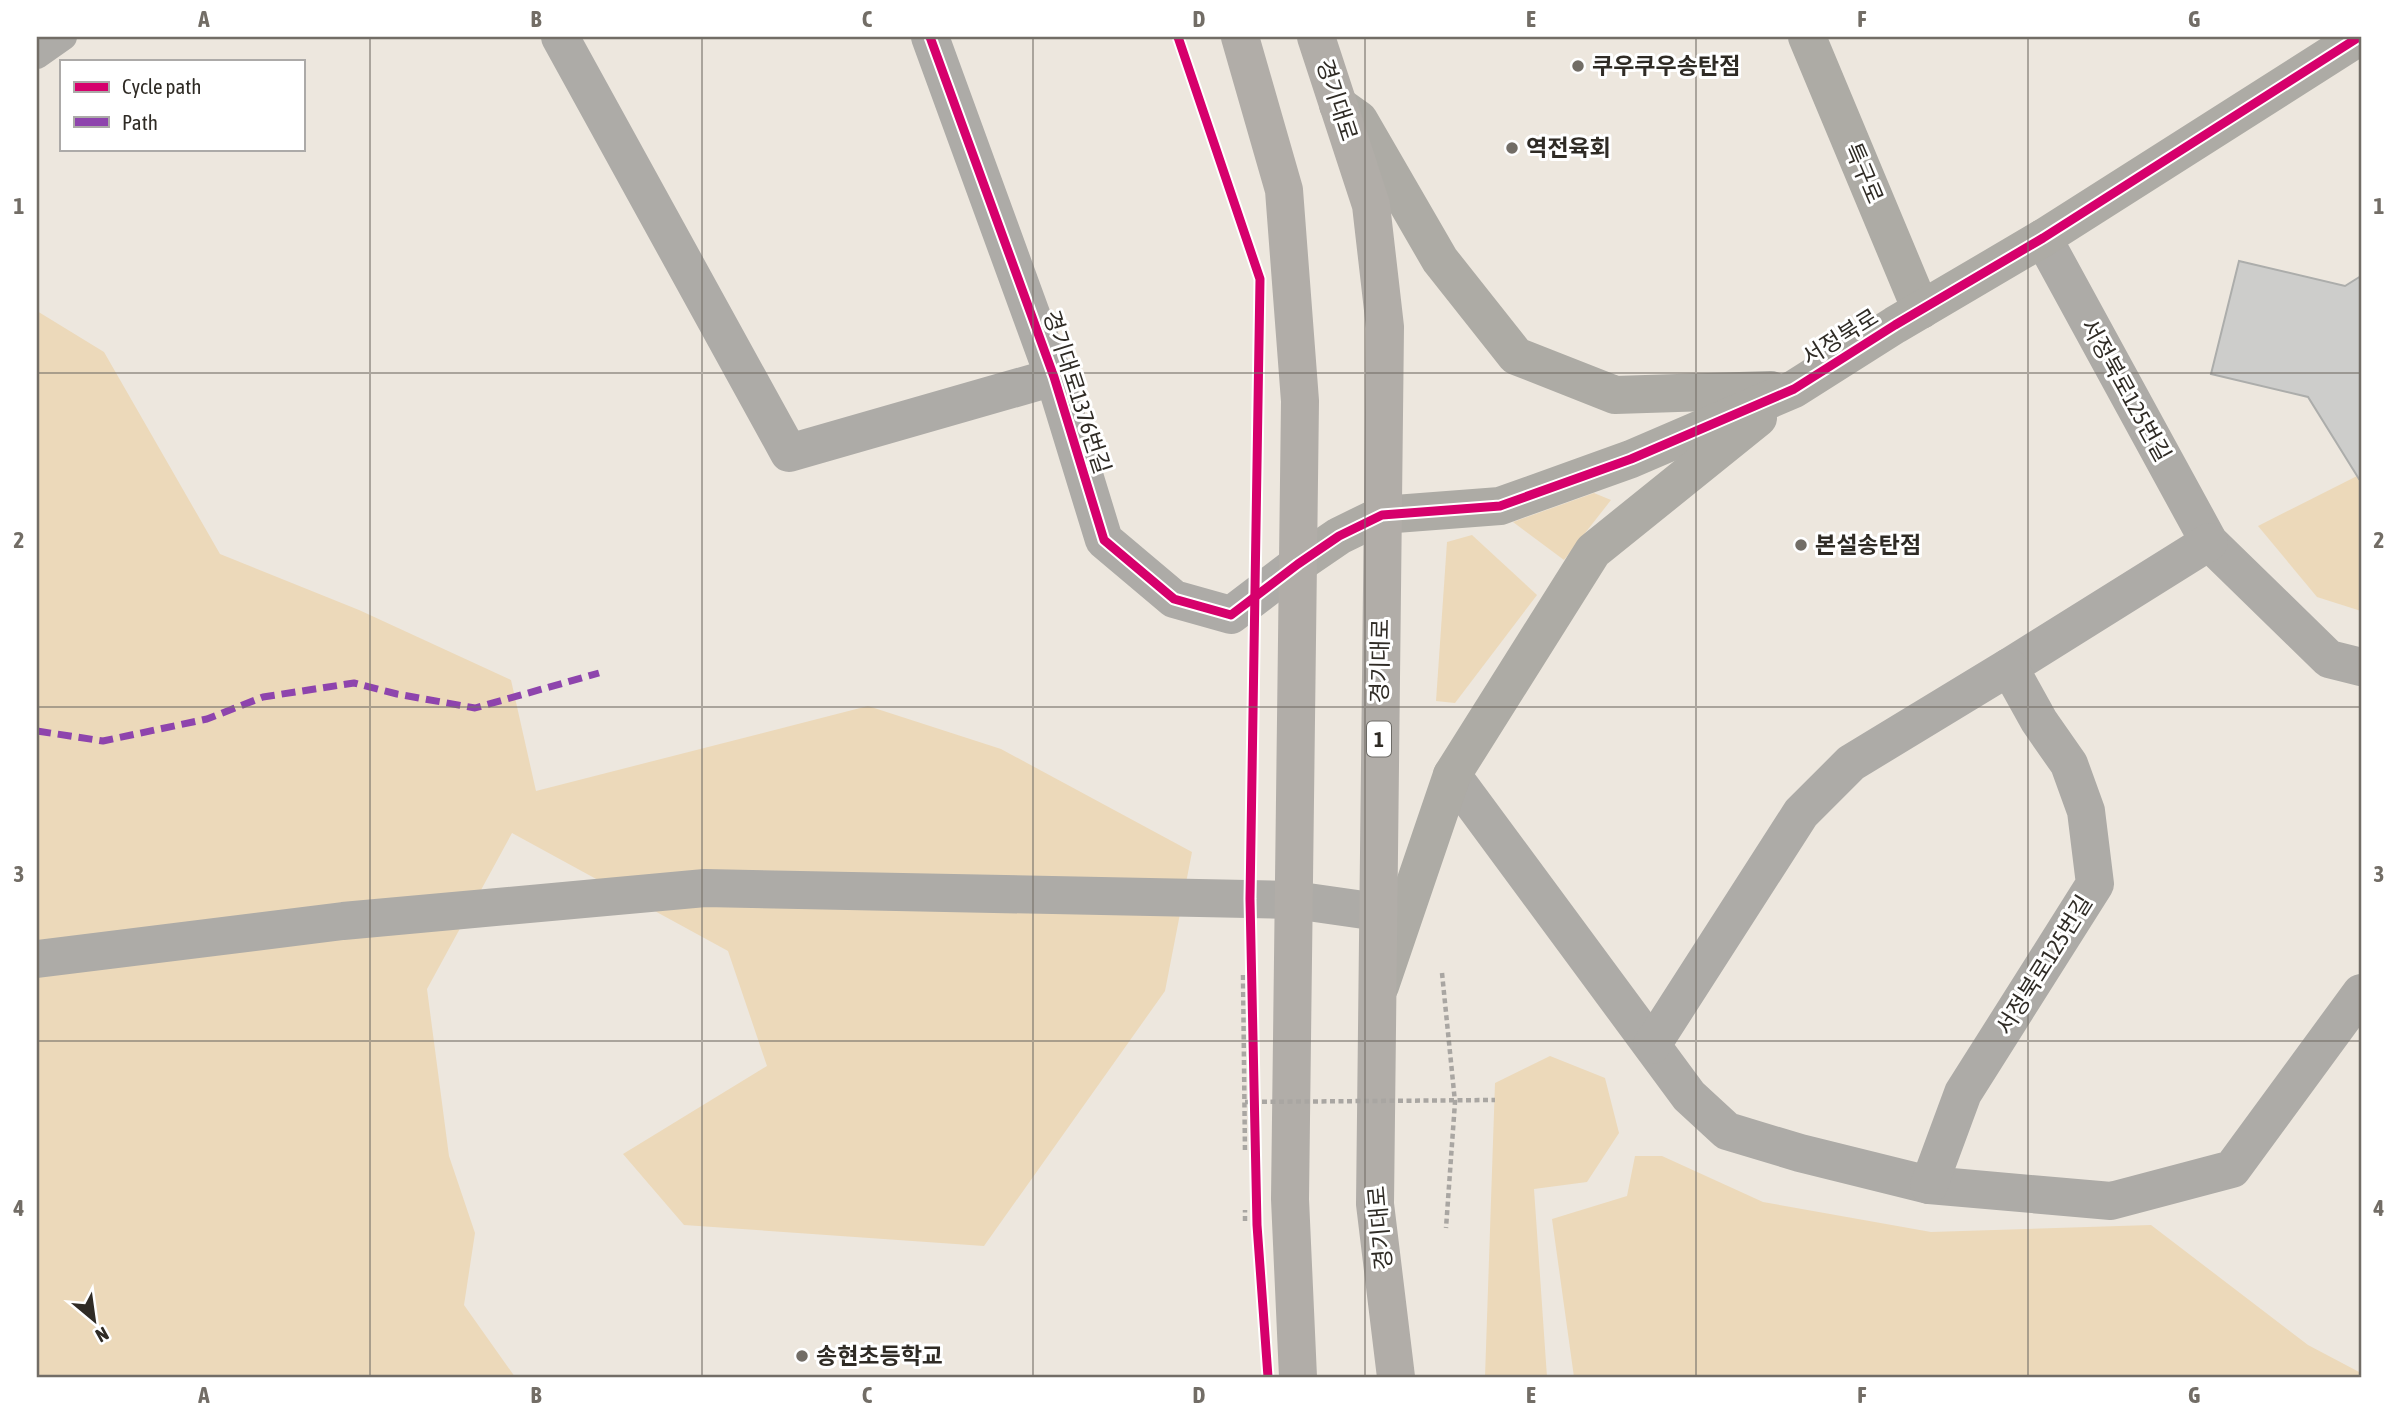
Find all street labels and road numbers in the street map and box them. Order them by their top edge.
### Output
street label: 경기대로 [1312,56,1362,144]
street label: 특구로 [1840,139,1888,207]
street label: 서정북로 [1797,304,1883,370]
street label: 경기대로1376번길 [1038,307,1116,477]
street label: 서정북로125번길 [2076,314,2176,466]
street label: 경기대로 [1366,618,1394,704]
road number: 1 [1367,722,1391,756]
street label: 서정북로125번길 [1991,891,2097,1039]
street label: 경기대로 [1363,1185,1397,1271]

